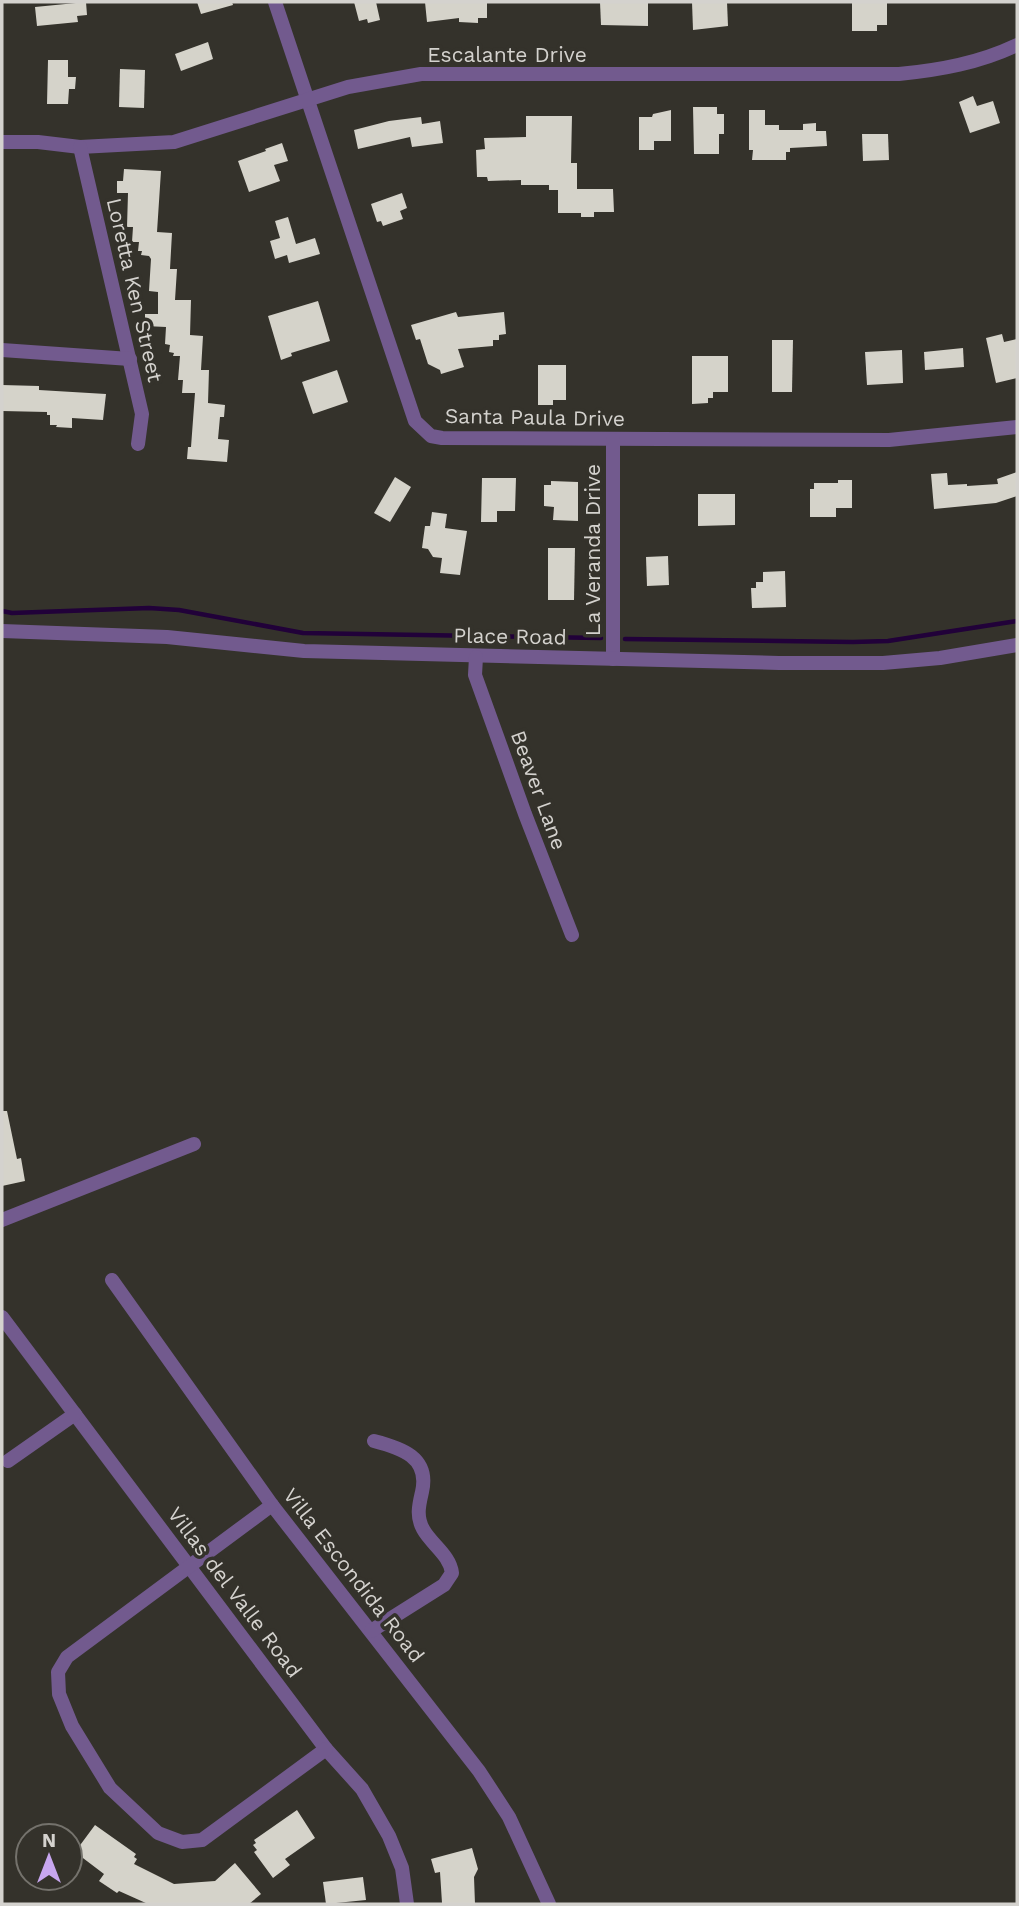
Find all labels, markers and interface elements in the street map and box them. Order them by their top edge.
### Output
street label: Escalante Drive [427,42,587,67]
street label: Loretta Ken Street [102,196,168,385]
street label: Santa Paula Drive [445,403,625,431]
street label: La Veranda Drive [580,464,605,636]
street label: Place Road [453,623,567,649]
street label: Beaver Lane [506,727,572,853]
street label: Villa Escondida Road [278,1483,430,1667]
street label: Villas del Valle Road [163,1502,307,1682]
north arrow [14,1822,84,1892]
text: N [42,1829,56,1852]

